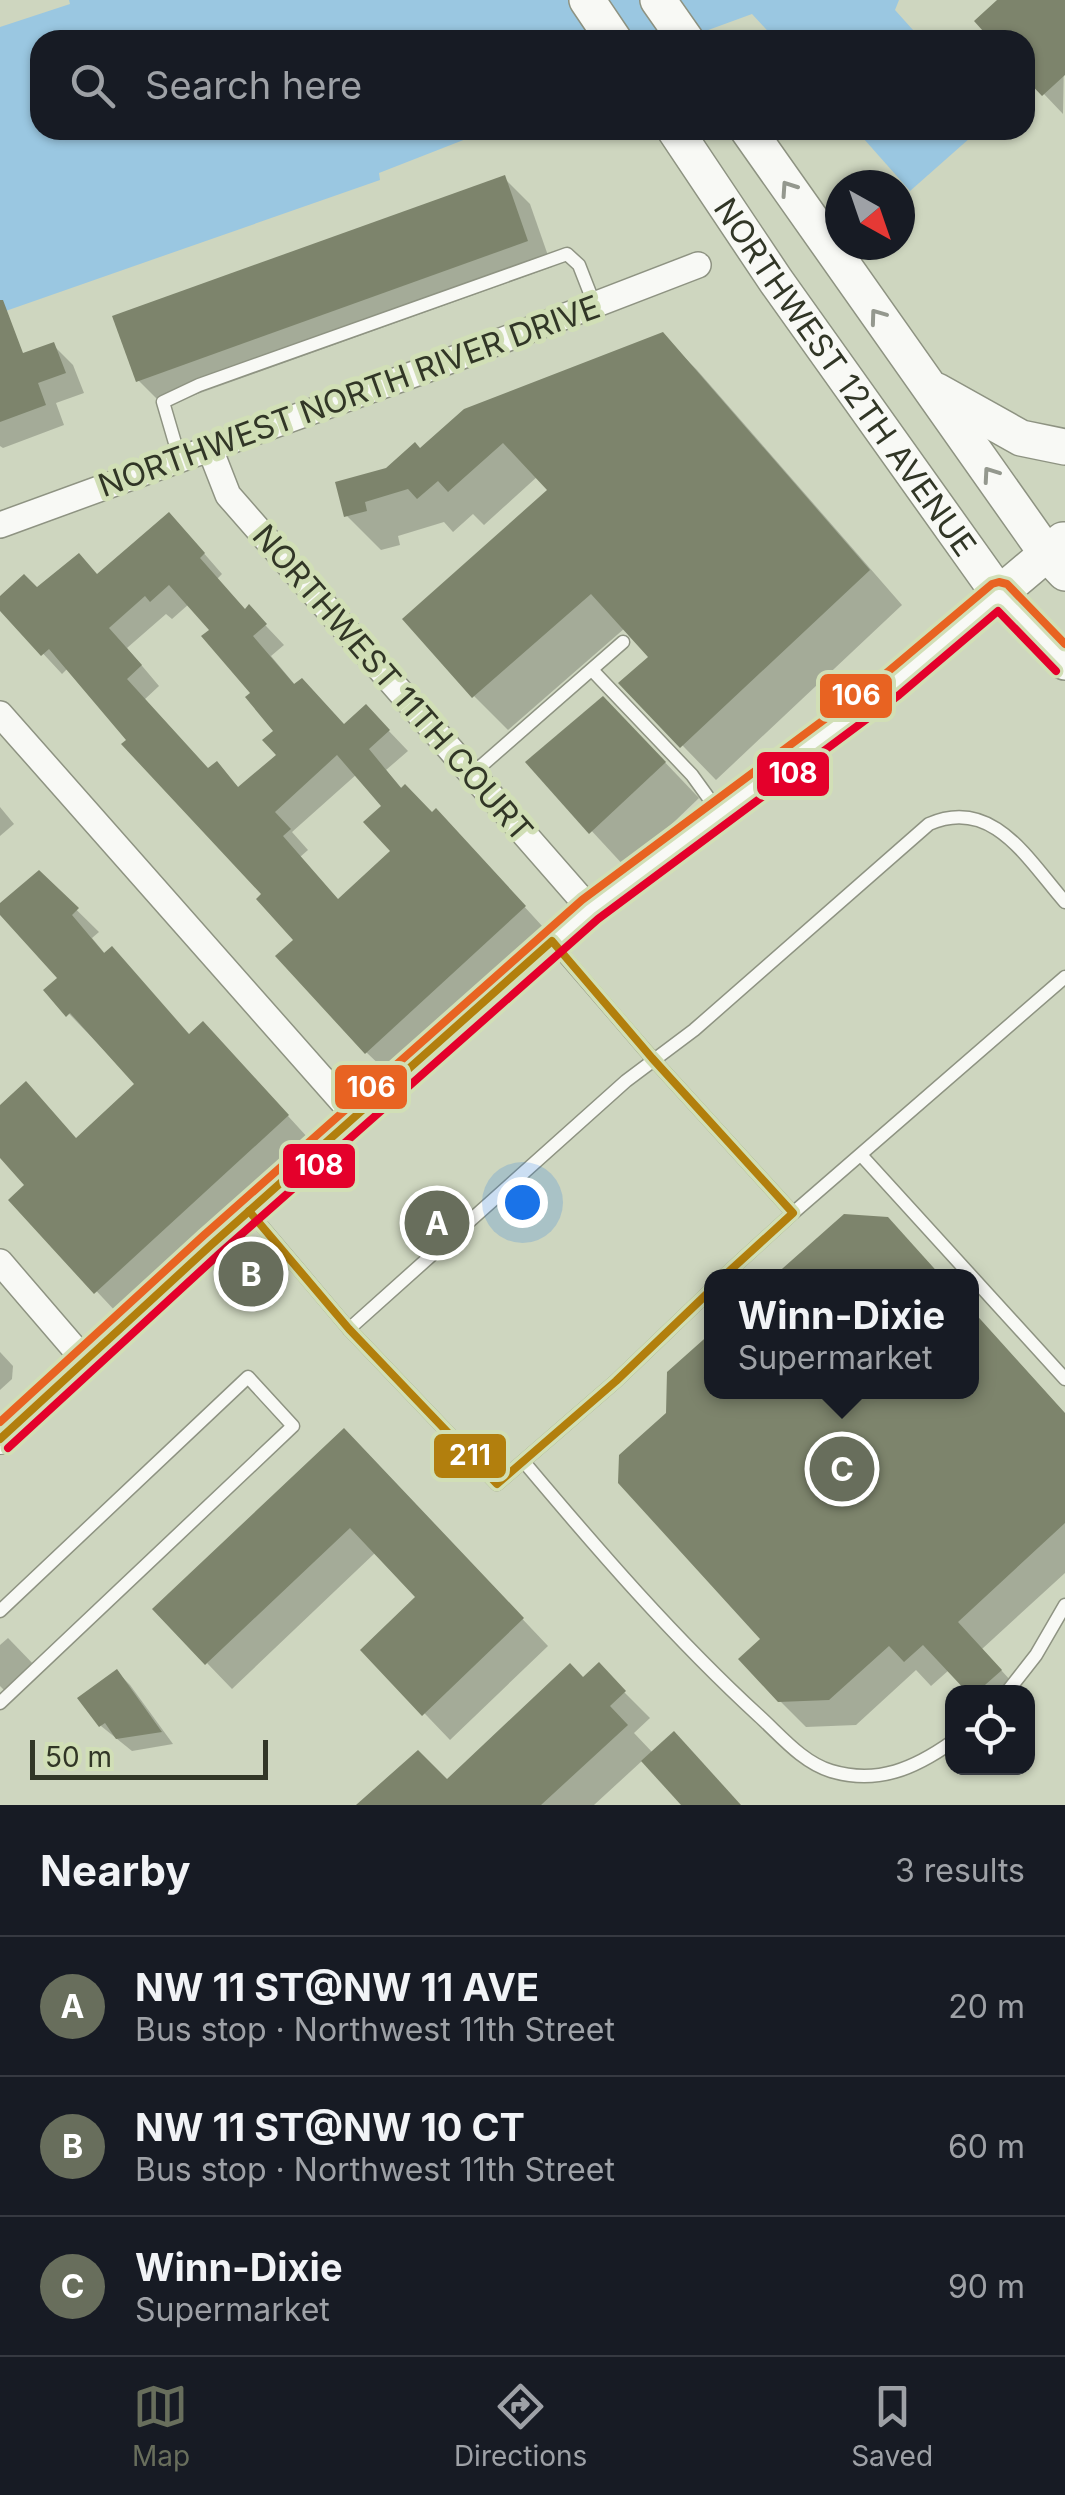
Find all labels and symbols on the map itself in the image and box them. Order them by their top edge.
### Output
north arrow [825,170,915,260]
one-way arrow [781,181,800,199]
street label: NORTHWEST 12TH AVENUE [706,190,985,563]
street label: NORTHWEST NORTH RIVER DRIVE [93,287,605,505]
one-way arrow [871,309,889,328]
one-way arrow [984,467,1002,486]
street label: NORTHWEST 11TH COURT [245,517,541,849]
line badge: 106 [818,672,894,720]
text: 106 [831,678,881,712]
line badge: 108 [755,750,831,798]
text: 108 [768,756,818,790]
line badge: 106 [333,1063,409,1111]
text: 106 [346,1070,396,1104]
line badge: 108 [281,1142,357,1190]
text: 108 [294,1148,344,1182]
your location [497,1177,548,1228]
pin: A [404,1186,470,1260]
pin: B [218,1236,284,1312]
line badge: 211 [432,1432,508,1480]
pin: C [810,1432,874,1506]
text: 211 [449,1438,491,1472]
scale bar [30,1735,268,1780]

